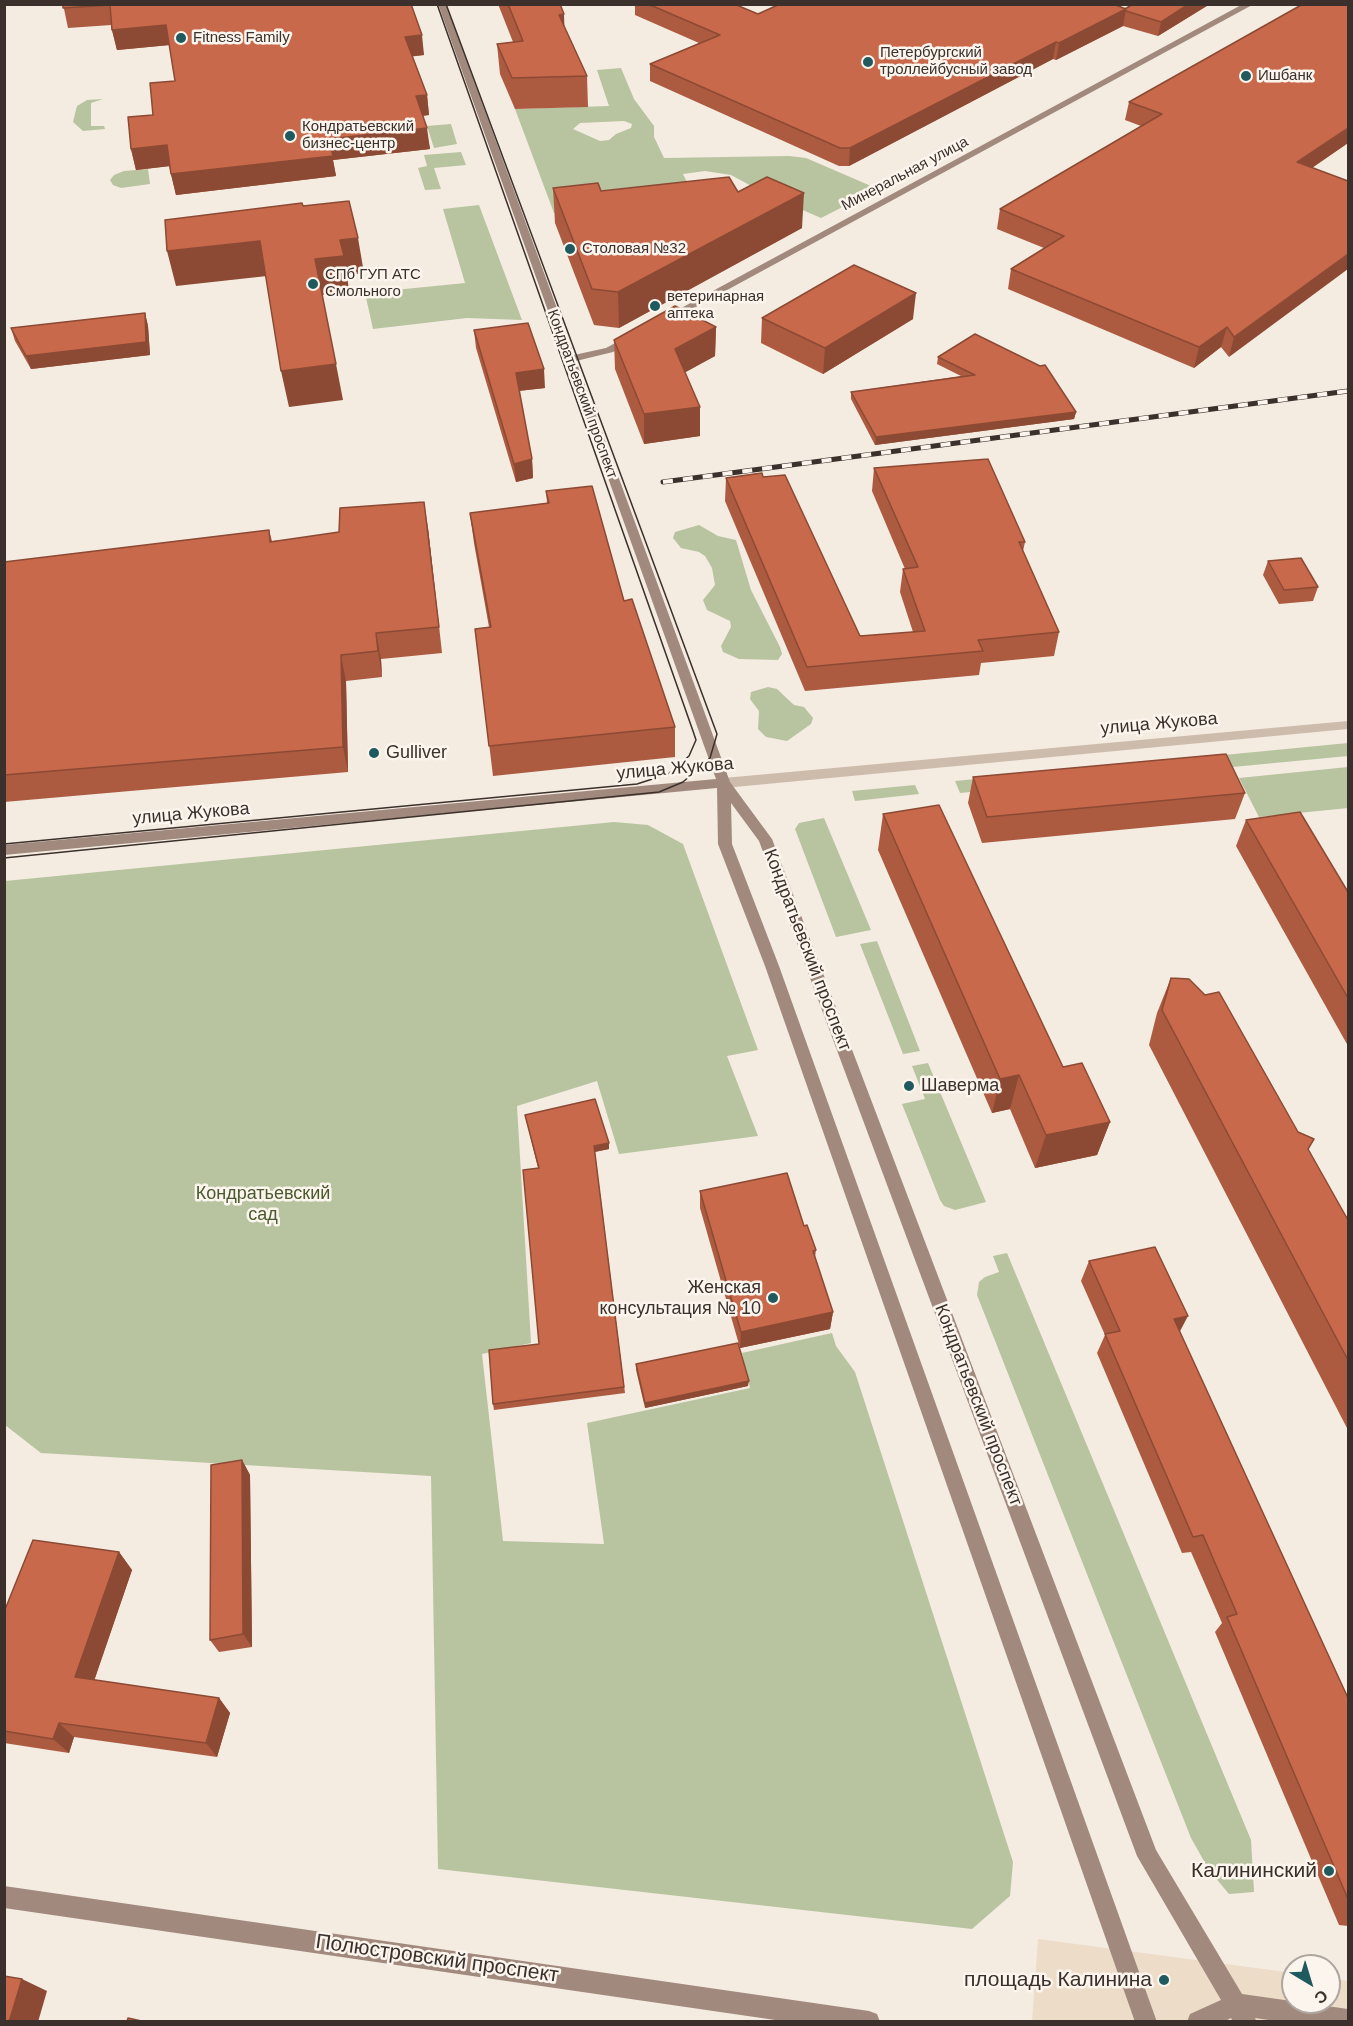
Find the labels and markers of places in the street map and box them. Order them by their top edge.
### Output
place label: Fitness Family [193,29,290,47]
marker: Fitness Family [174,31,188,45]
place label: Петербургский троллейбусный завод [880,44,1032,79]
marker: Петербургский троллейбусный завод [861,55,875,69]
place label: Ишбанк [1258,67,1312,85]
marker: Ишбанк [1239,69,1253,83]
place label: Кондратьевский бизнес-центр [302,118,414,153]
marker: Кондратьевский бизнес-центр [283,129,297,143]
place label: Столовая №32 [582,240,686,258]
marker: Столовая №32 [563,242,577,256]
place label: СПб ГУП АТС Смольного [325,266,421,301]
marker: СПб ГУП АТС Смольного [306,277,320,291]
place label: ветеринарная аптека [667,288,764,323]
marker: ветеринарная аптека [648,299,662,313]
place label: Gulliver [386,742,447,764]
marker: Gulliver [367,746,381,760]
place label: Шаверма [921,1075,999,1097]
marker: Шаверма [902,1079,916,1093]
place label: Женская консультация № 10 [599,1277,761,1320]
marker: Женская консультация № 10 [766,1291,780,1305]
place label: Калининский [1191,1858,1317,1884]
marker: Калининский [1322,1864,1336,1878]
place label: площадь Калинина [964,1967,1152,1993]
marker: площадь Калинина [1157,1973,1171,1987]

